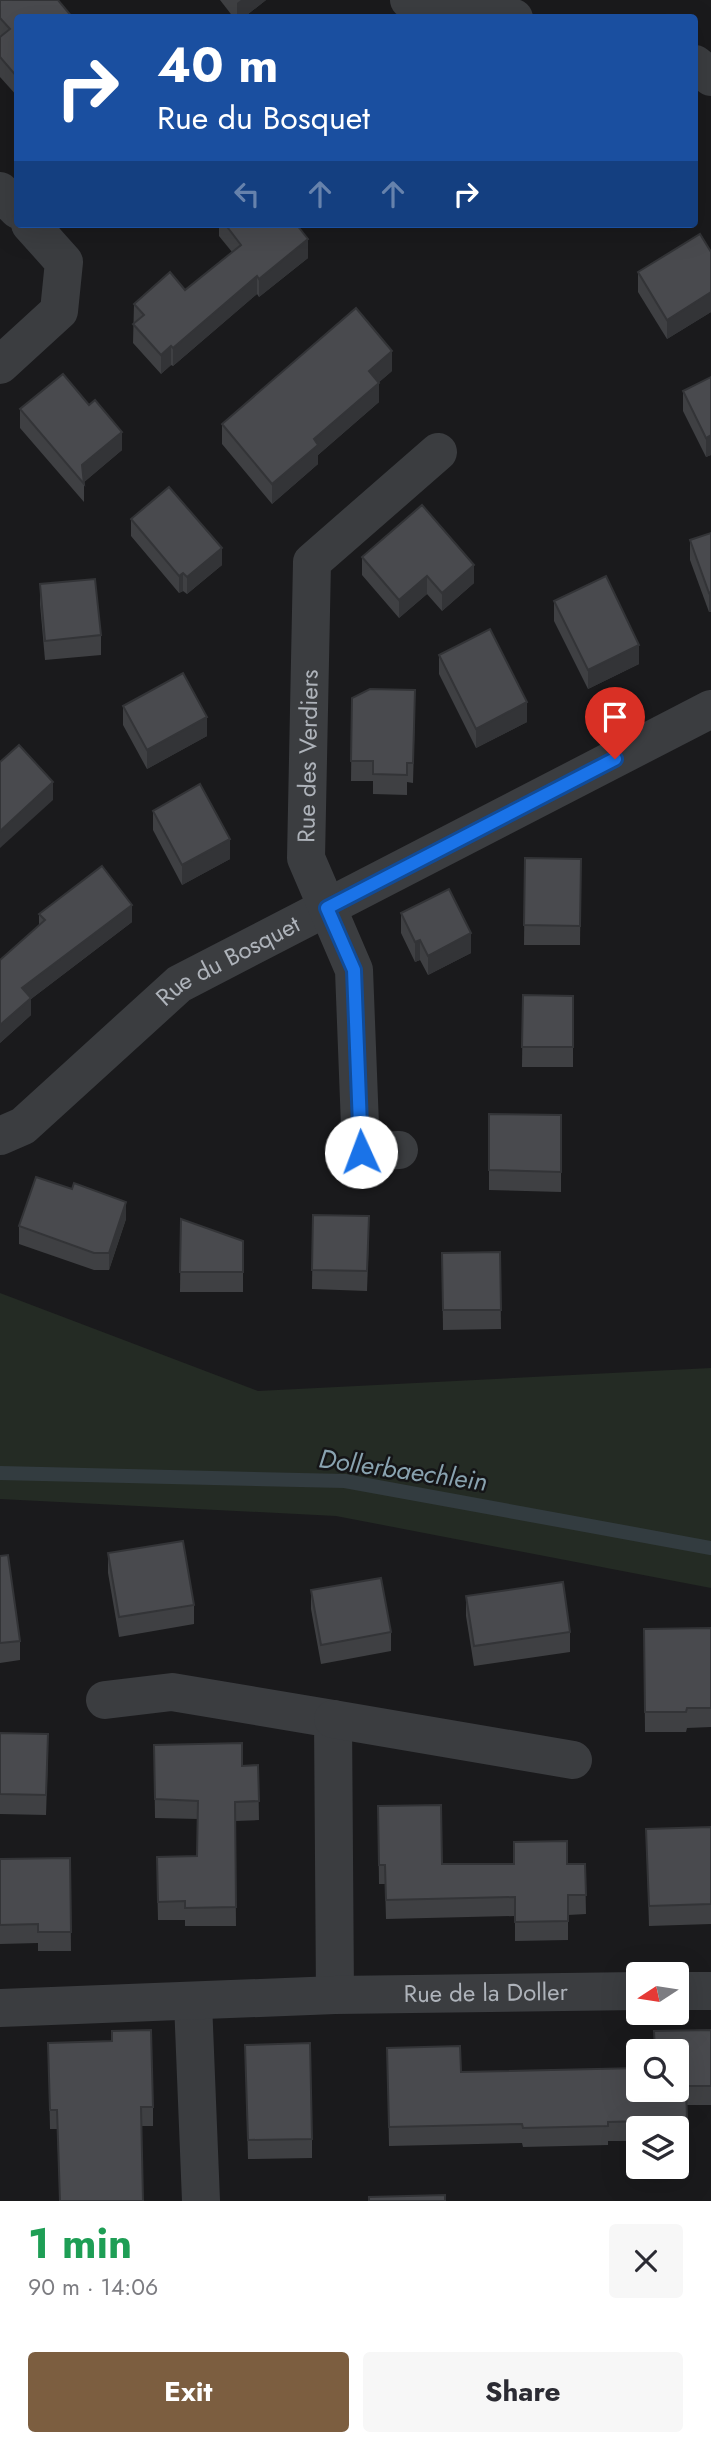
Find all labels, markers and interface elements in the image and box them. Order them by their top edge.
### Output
text: 40 m [157,30,279,100]
icon: right [42,42,133,133]
text: Rue du Bosquet [157,95,370,141]
icon: left [228,175,266,213]
icon: ahead [301,175,339,213]
icon: ahead [374,175,412,213]
icon: right [447,175,485,213]
street label: Rue des Verdiers [288,669,327,843]
pin [585,687,645,759]
icon: arrive [596,698,634,736]
street label: Rue du Bosquet [148,906,306,1014]
position arrow [324,1115,398,1189]
water label: Dollerbaechlein [316,1439,490,1501]
north arrow [626,1962,690,2025]
map controls [626,1962,689,2179]
street label: Rue de la Doller [403,1974,569,2011]
button: search [626,2039,689,2102]
button: layers [626,2116,689,2179]
text: 1 min [28,2213,132,2274]
button: close [609,2224,683,2298]
text: 90 m · 14:06 [28,2270,158,2304]
button: Exit [28,2352,349,2432]
button: Share [363,2352,683,2432]

